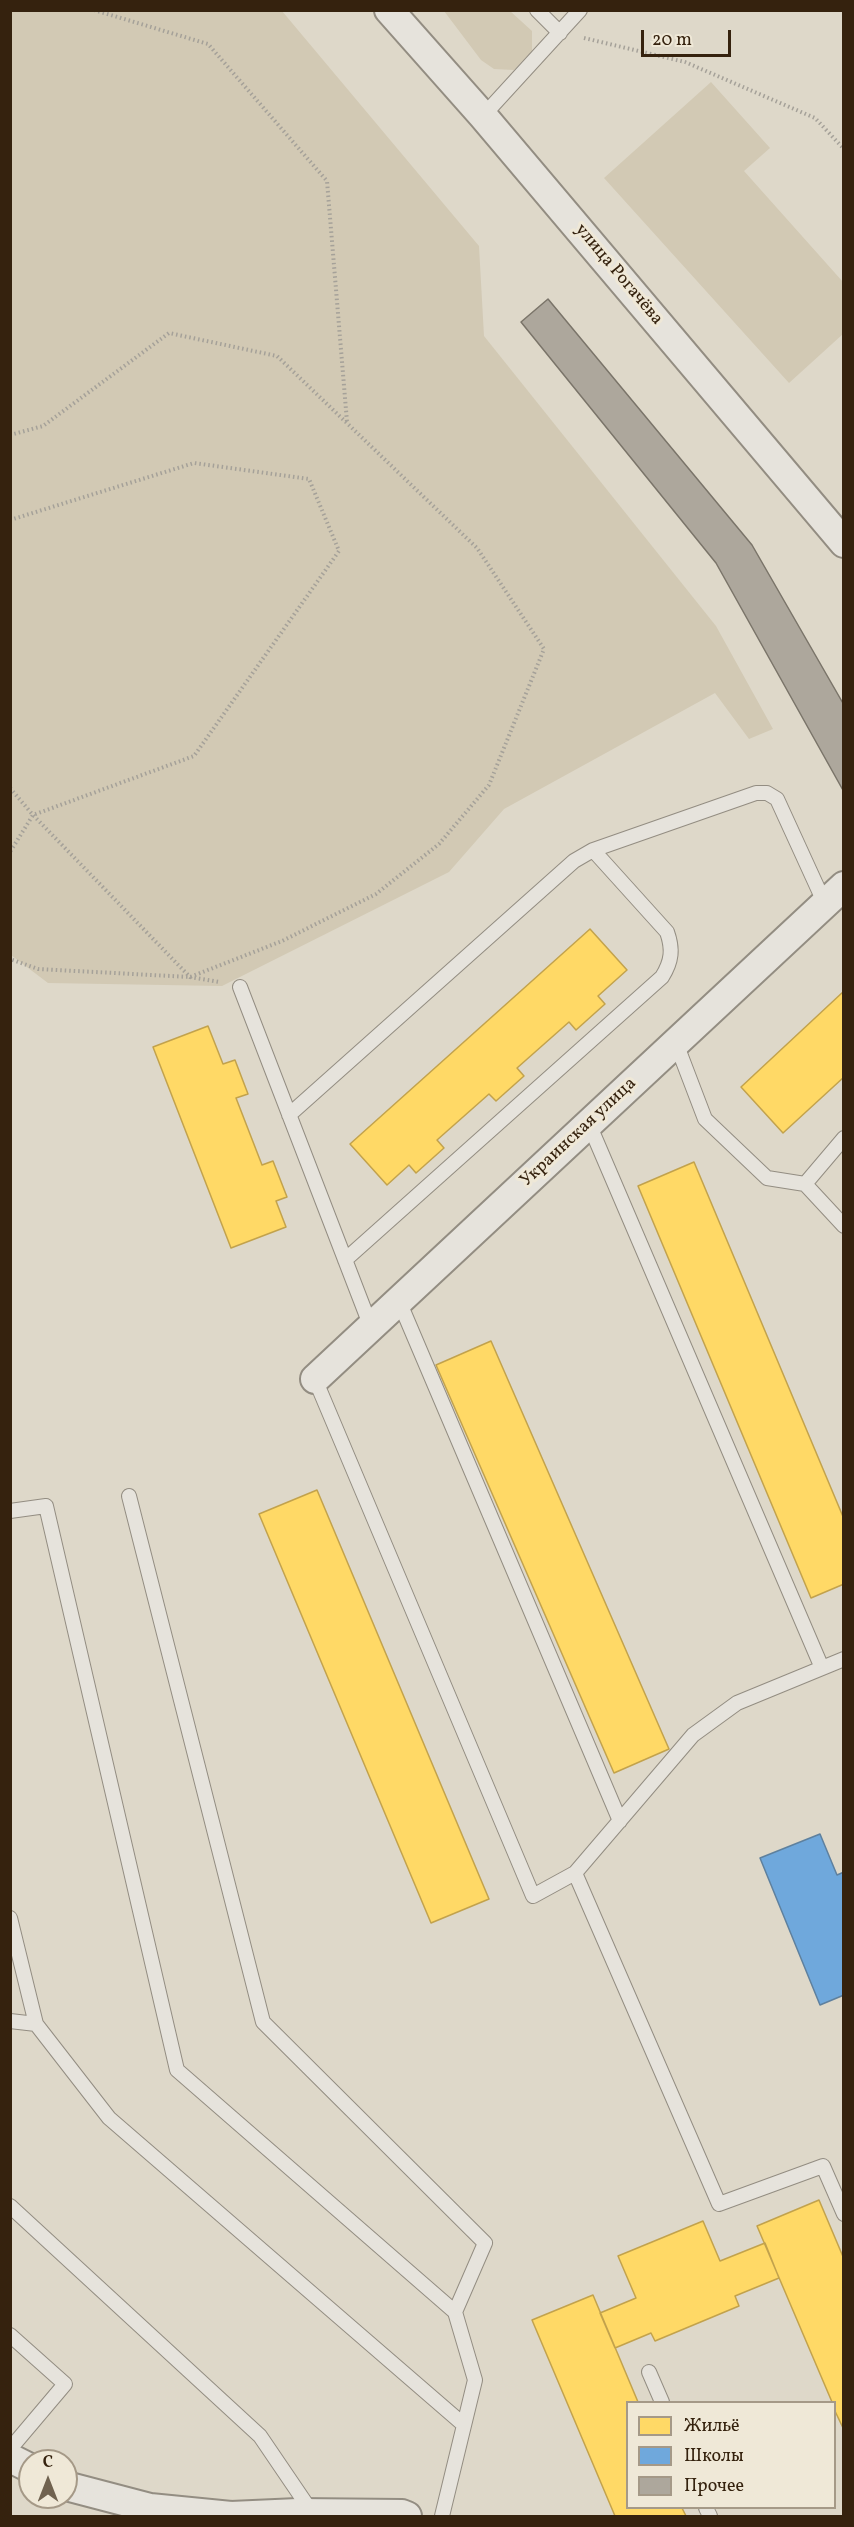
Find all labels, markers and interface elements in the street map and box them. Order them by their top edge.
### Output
scale bar [644,18,734,56]
text: 20 m [652,28,692,53]
street label: улица Рогачёва [569,220,667,330]
street label: Украинская улица [516,1074,642,1192]
legend [626,2401,836,2509]
text: Жильё [684,2414,740,2439]
text: Школы [684,2444,744,2469]
north arrow [18,2449,78,2509]
text: С [43,2452,53,2474]
text: Прочее [684,2474,744,2499]

